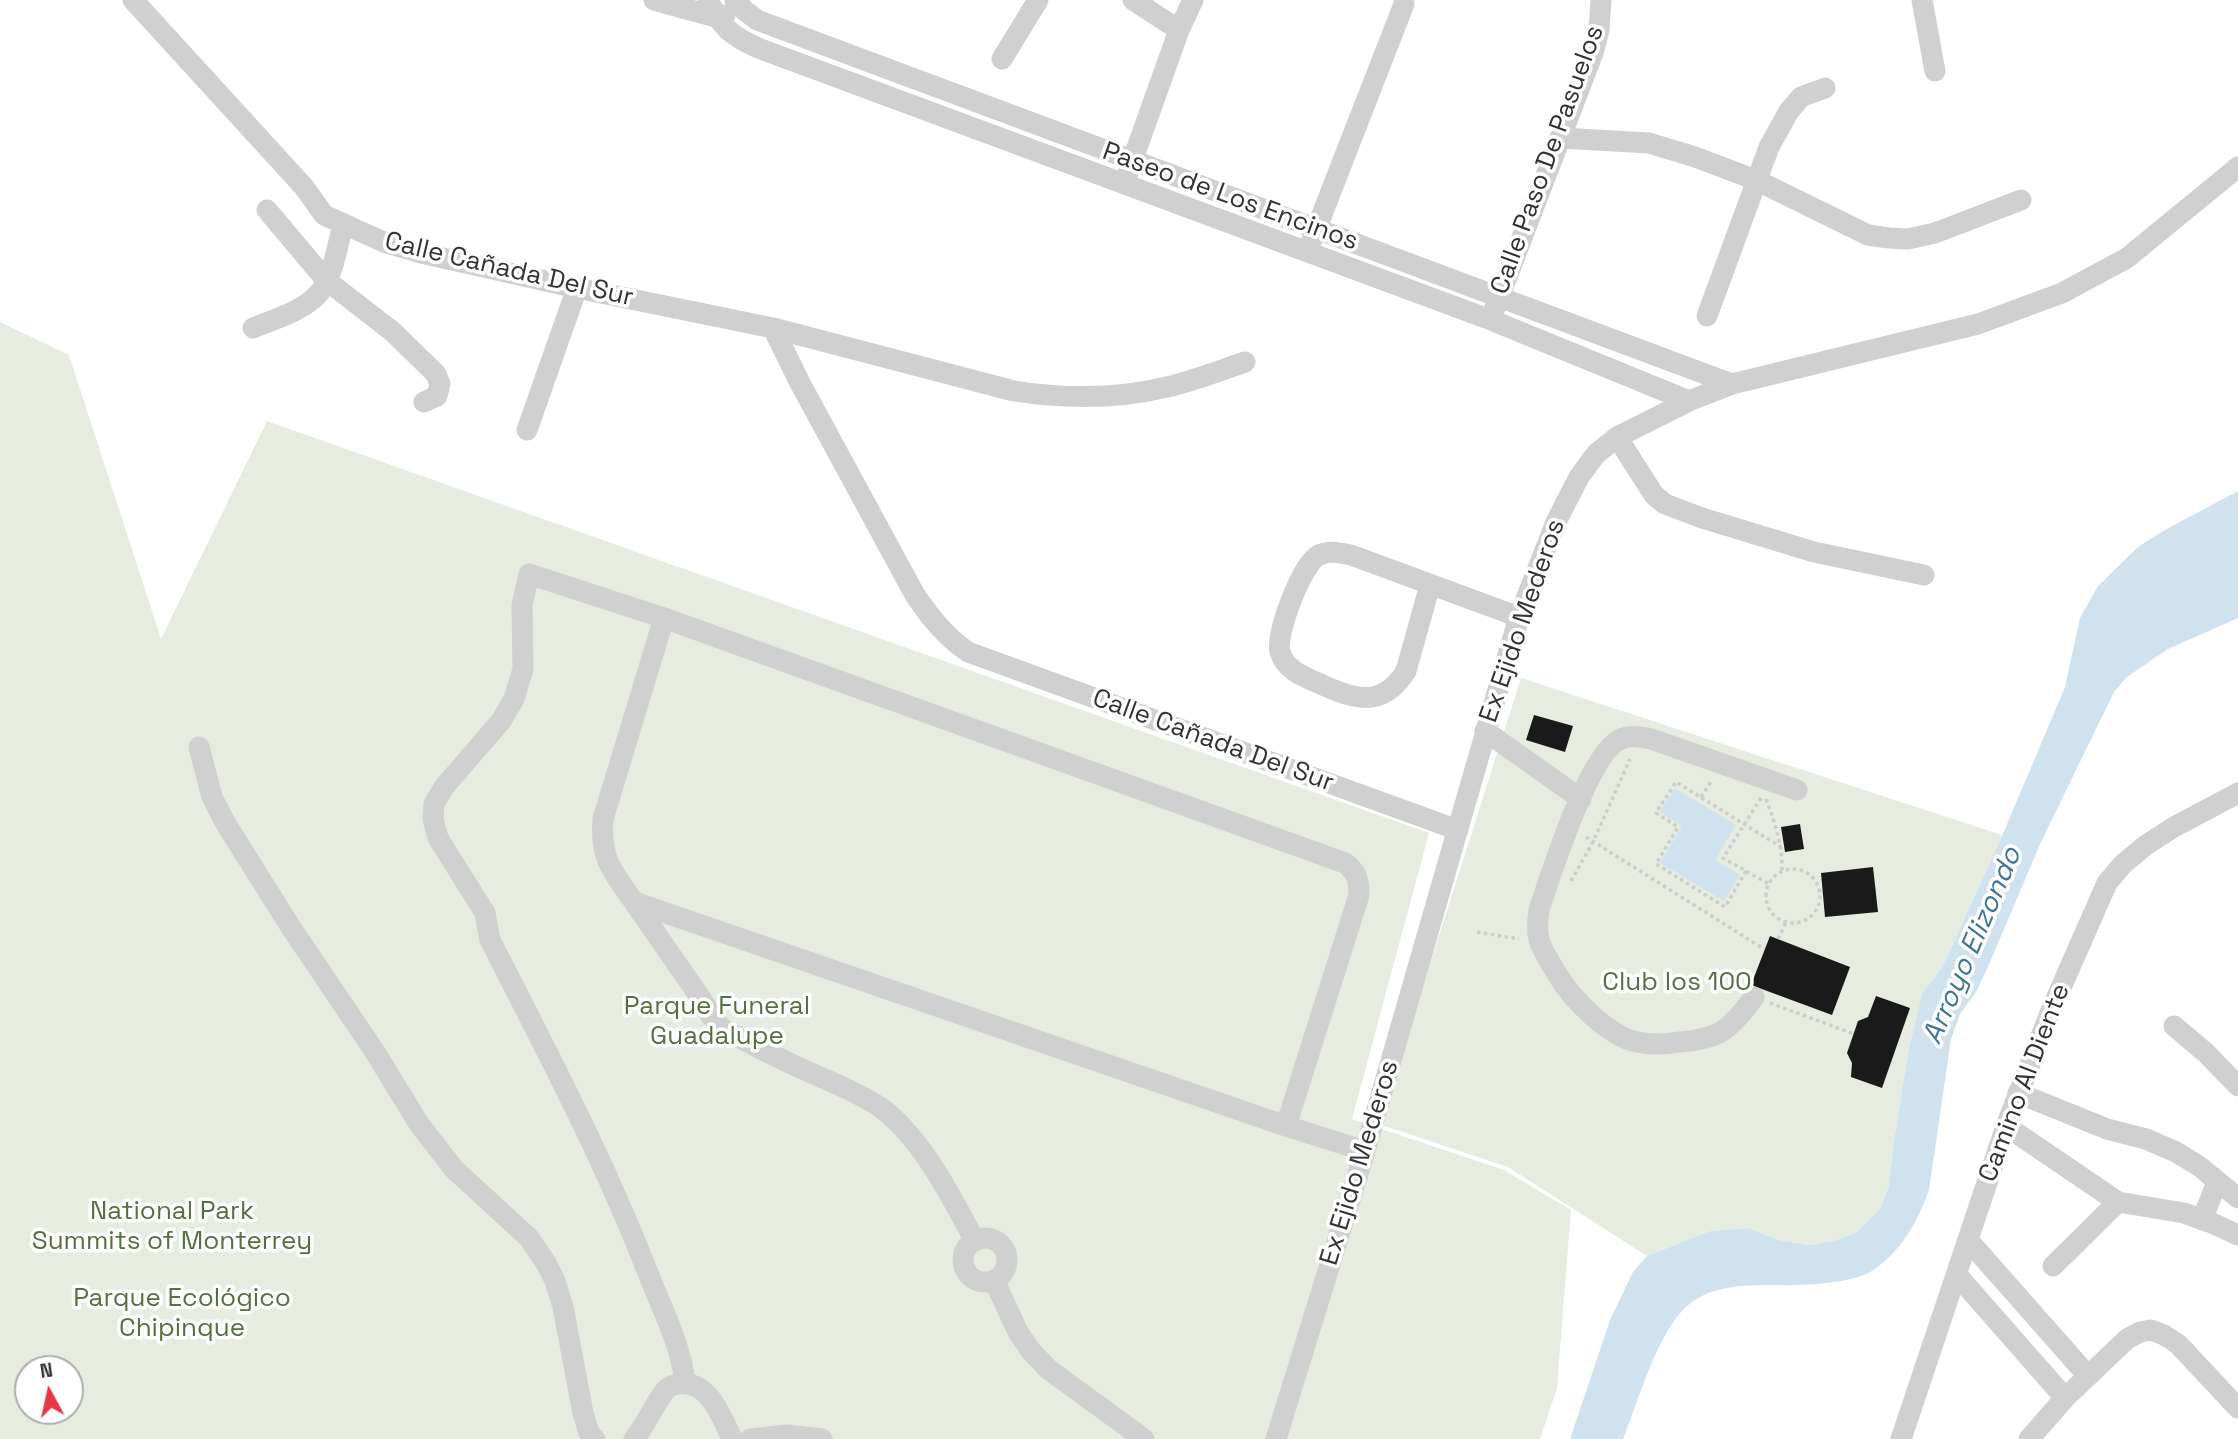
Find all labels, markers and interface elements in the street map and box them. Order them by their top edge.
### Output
street label: Calle Paso De Pasuelos [1485,21,1611,299]
street label: Paseo de Los Encinos [1098,136,1362,258]
street label: Calle Cañada Del Sur [382,226,636,314]
street label: Ex Ejido Mederos [1474,515,1572,727]
street label: Calle Cañada Del Sur [1088,683,1338,799]
water label: Arroyo Elizondo [1916,843,2030,1049]
park label: Club los 100 [1602,967,1752,999]
street label: Camino Al Diente [1973,979,2077,1187]
park label: Parque Funeral Guadalupe [624,991,810,1052]
street label: Ex Ejido Mederos [1314,1057,1406,1269]
park label: National Park Summits of Monterrey [32,1196,312,1258]
park label: Parque Ecológico Chipinque [73,1283,291,1344]
north arrow [14,1355,84,1425]
text: N [38,1357,54,1384]

